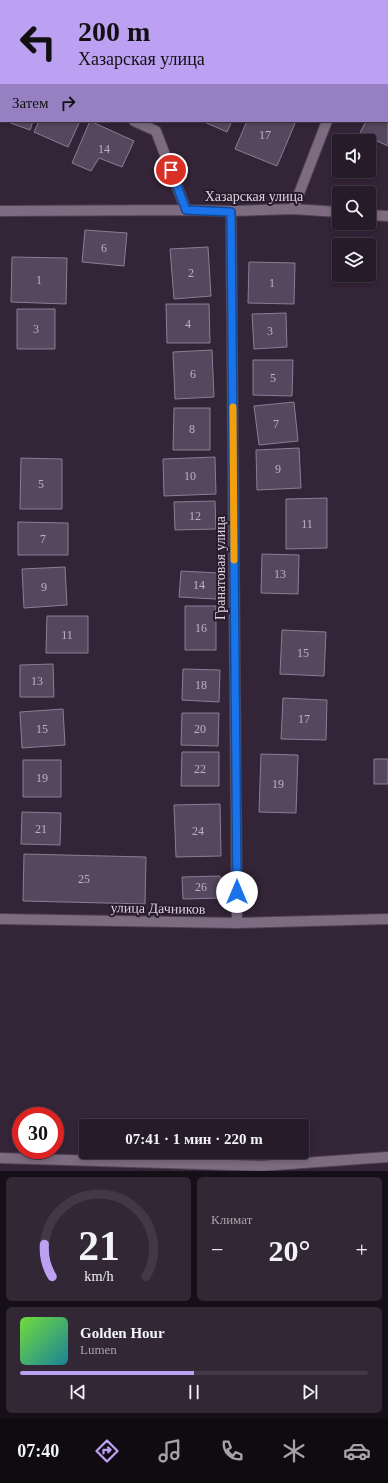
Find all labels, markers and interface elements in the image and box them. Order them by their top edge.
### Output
icon: left [12,16,64,68]
text: 200 m [78,16,150,47]
text: Хазарская улица [78,49,205,69]
icon: right [57,92,79,114]
text: Затем [12,95,49,111]
house number: 17 [259,128,271,142]
map controls [332,134,376,282]
button: sound [332,134,376,178]
house number: 14 [98,142,110,156]
pin [154,153,188,187]
icon: arrive [160,159,182,181]
button: search [332,186,376,230]
street label: Хазарская улица [205,189,304,204]
button: layers [332,238,376,282]
house number: 6 [101,241,107,255]
house number: 2 [188,266,194,280]
house number: 1 [36,273,42,287]
house number: 1 [269,276,275,290]
house number: 4 [185,317,191,331]
house number: 3 [33,322,39,336]
house number: 3 [267,324,273,338]
house number: 6 [190,367,196,381]
house number: 5 [270,371,276,385]
house number: 7 [273,417,279,431]
house number: 8 [189,422,195,436]
house number: 9 [275,462,281,476]
house number: 10 [184,469,196,483]
house number: 5 [38,477,44,491]
house number: 12 [189,509,201,523]
street label: Гранатовая улица [213,515,228,620]
house number: 11 [301,517,313,531]
house number: 7 [40,532,46,546]
house number: 13 [274,567,286,581]
house number: 14 [193,578,205,592]
house number: 9 [41,580,47,594]
house number: 16 [195,621,207,635]
house number: 11 [61,628,73,642]
house number: 15 [297,646,309,660]
house number: 13 [31,674,43,688]
house number: 18 [195,678,207,692]
house number: 17 [298,712,310,726]
house number: 15 [36,722,48,736]
house number: 20 [194,722,206,736]
house number: 22 [194,762,206,776]
house number: 19 [36,771,48,785]
house number: 19 [272,777,284,791]
house number: 21 [35,822,47,836]
house number: 24 [192,824,204,838]
position arrow [216,871,258,913]
house number: 25 [78,872,90,886]
house number: 26 [195,880,207,894]
street label: улица Дачников [110,900,206,917]
speed limit sign: 30 [12,1107,64,1159]
text: 07:41 · 1 мин · 220 m [125,1131,263,1147]
text: Климат [211,1212,252,1227]
text: 21 [78,1223,119,1269]
text: 20° [269,1234,311,1267]
text: − [211,1237,223,1262]
text: + [356,1237,368,1262]
text: km/h [84,1268,113,1284]
text: Golden Hour [80,1325,165,1341]
text: Lumen [80,1342,117,1357]
icon: previous [67,1381,89,1403]
icon: pause [183,1381,205,1403]
icon: next [299,1381,321,1403]
icon: directions [93,1437,121,1465]
icon: music [156,1437,184,1465]
icon: phone [218,1437,246,1465]
icon: climate [280,1437,308,1465]
icon: car [343,1437,371,1465]
text: 07:40 [17,1441,59,1461]

